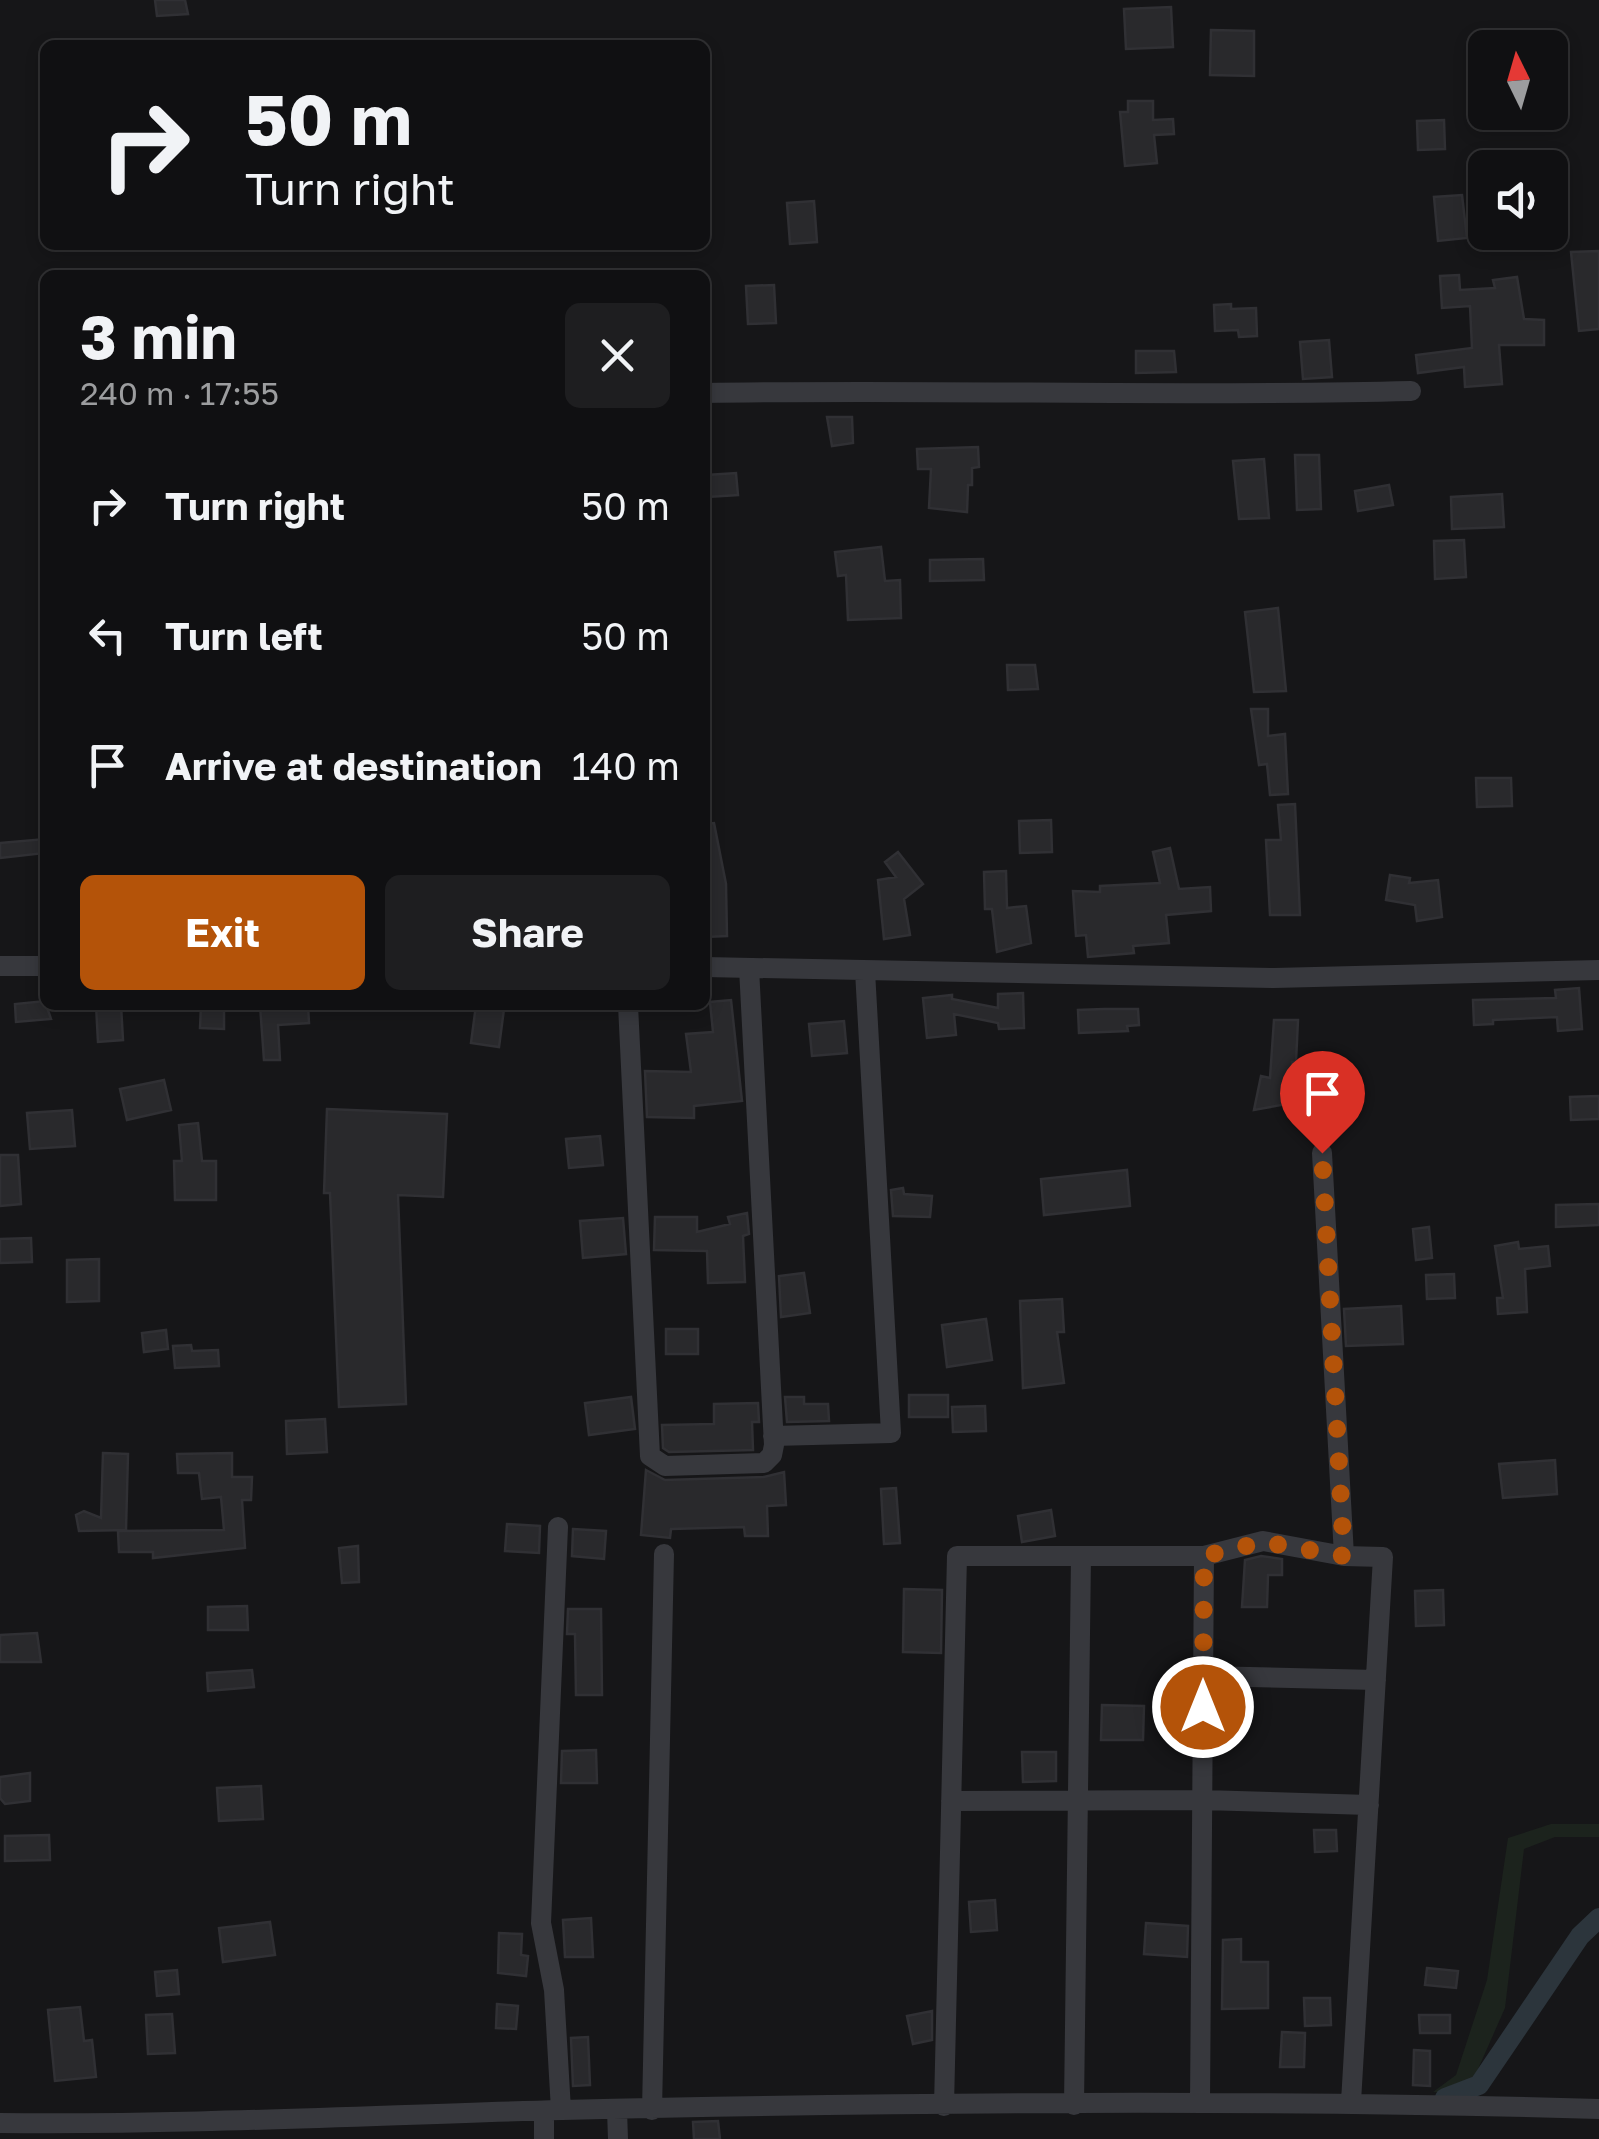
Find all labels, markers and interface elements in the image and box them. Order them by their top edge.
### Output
north arrow [1468,30,1568,130]
map controls [1468,30,1568,250]
text: 50 m [245,76,412,160]
icon: right [80,80,210,210]
button: sound [1468,150,1568,250]
text: Turn right [245,161,455,215]
text: 3 min [80,300,237,372]
button: close [565,303,670,408]
text: 240 m · 17:55 [80,374,279,412]
icon: right [80,478,135,533]
text: Turn right [165,483,345,528]
text: 50 m [581,483,670,528]
icon: left [80,608,135,663]
text: Turn left [165,613,323,658]
text: 50 m [581,613,670,658]
icon: arrive [80,738,135,793]
text: Arrive at destination [165,743,542,788]
text: 140 m [572,743,680,788]
button: Exit [80,875,365,990]
button: Share [385,875,670,990]
pin [1280,1051,1365,1154]
icon: arrive [1295,1066,1350,1121]
position arrow [1151,1655,1255,1759]

